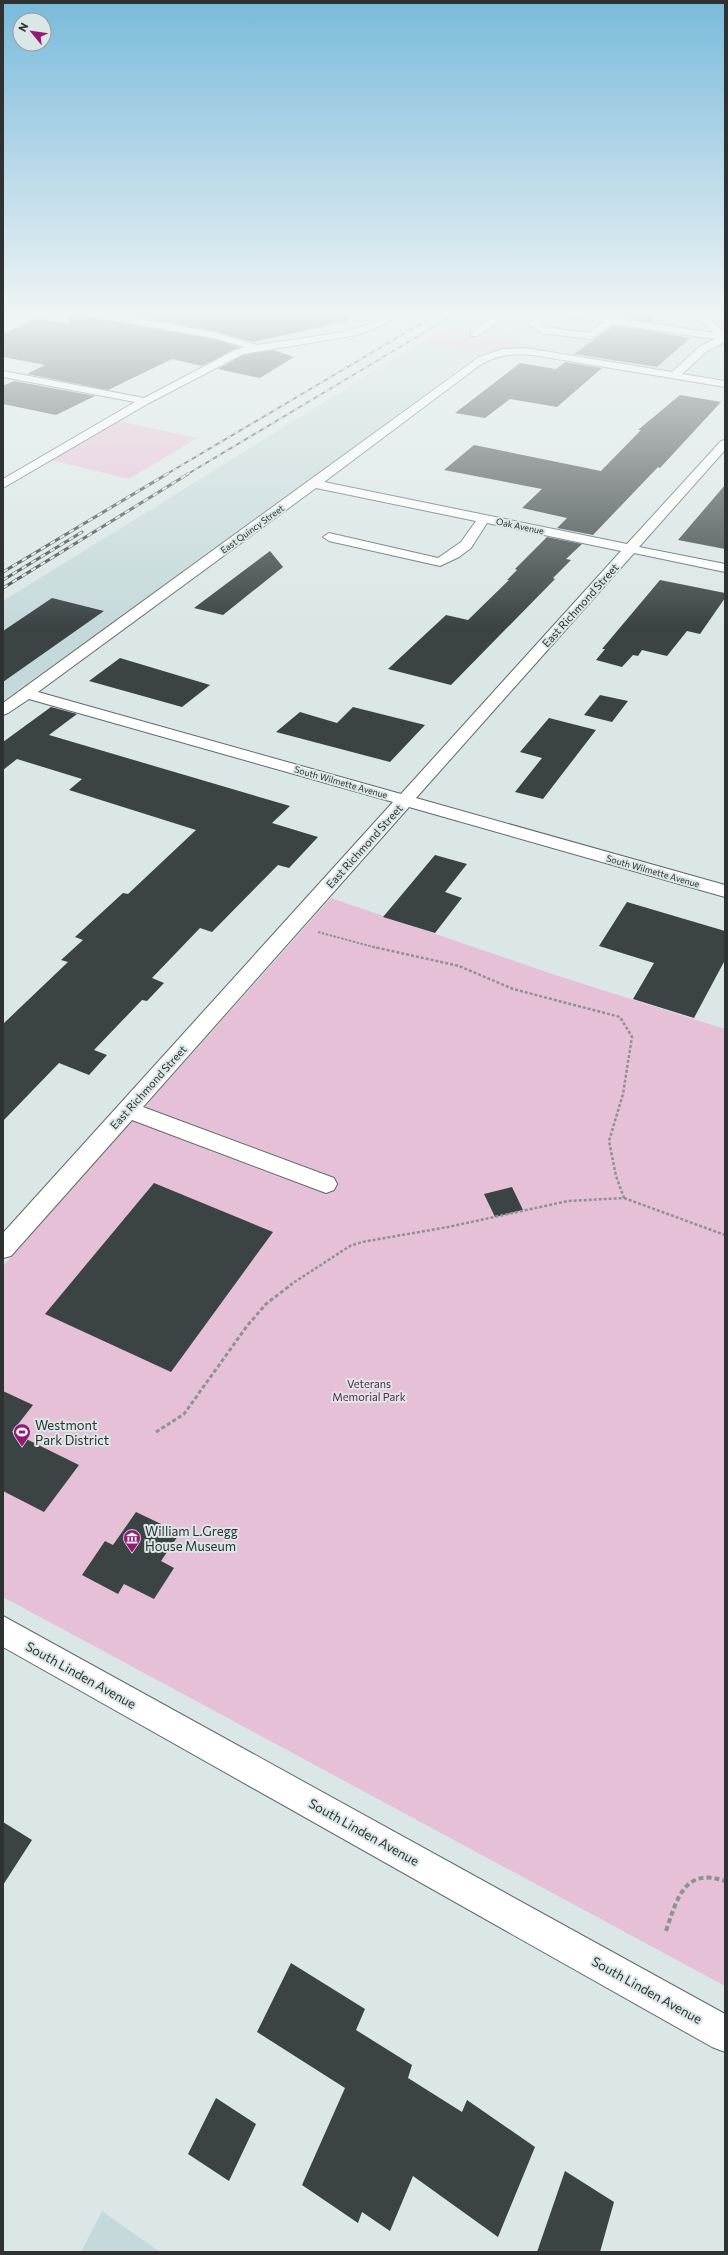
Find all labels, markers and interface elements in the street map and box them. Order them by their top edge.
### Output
north arrow [12,12,52,52]
text: N [15,20,31,34]
street label: East Quincy Street [218,502,286,556]
street label: Oak Avenue [495,516,545,536]
street label: East Richmond Street [539,560,621,649]
street label: South Wilmette Avenue [293,763,389,801]
street label: East Richmond Street [323,801,405,890]
street label: South Wilmette Avenue [605,852,701,890]
street label: East Richmond Street [107,1042,189,1131]
park label: Veterans Memorial Park [332,1377,406,1403]
place label: Westmont Park District [35,1417,109,1448]
sports icon: Westmont Park District [12,1422,32,1447]
place label: William L.Gregg House Museum [145,1523,238,1554]
museum icon: William L.Gregg House Museum [122,1528,142,1553]
street label: South Linden Avenue [23,1638,139,1712]
street label: South Linden Avenue [306,1795,422,1869]
street label: South Linden Avenue [589,1953,705,2027]

